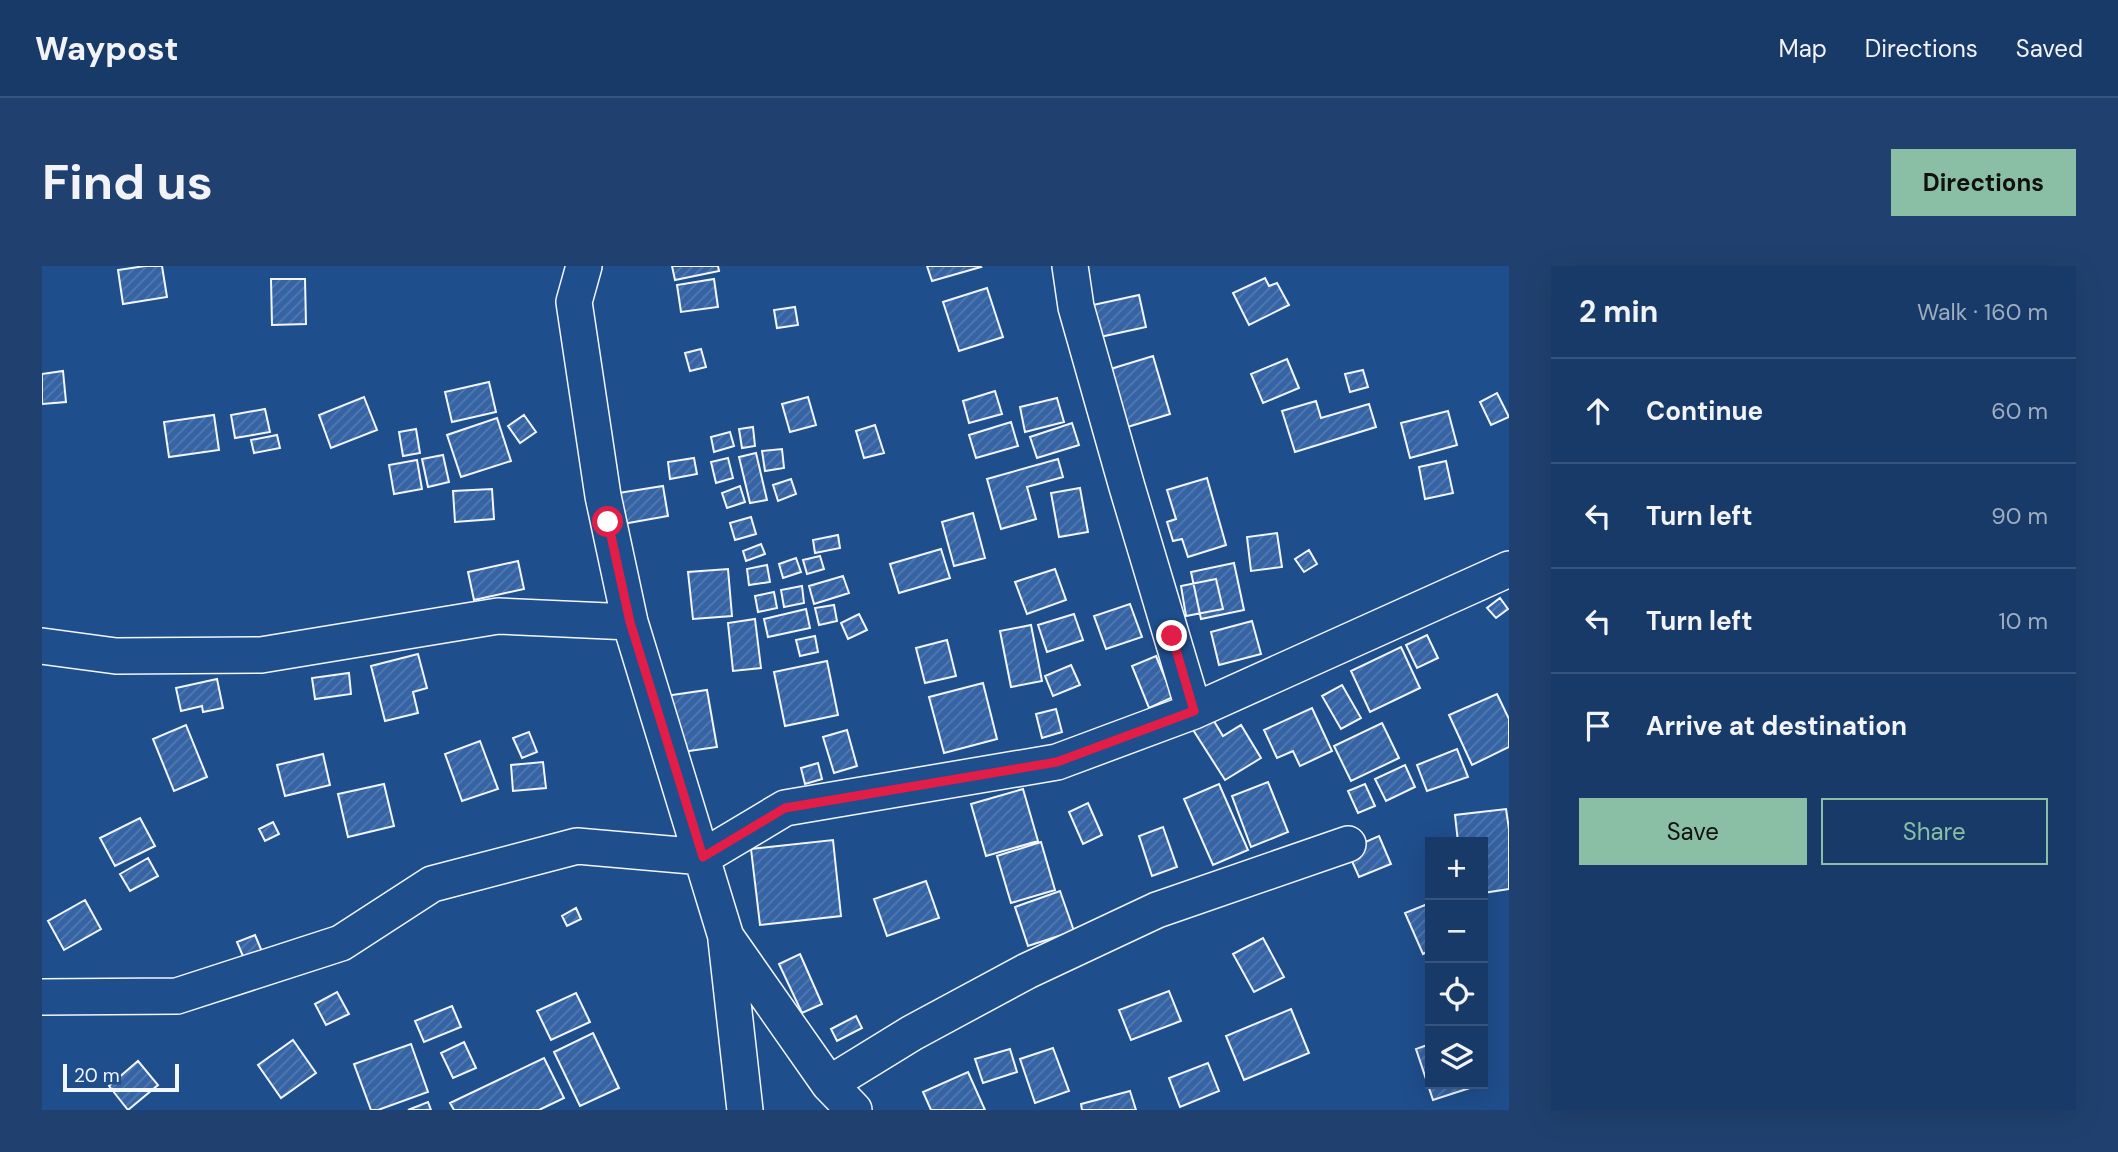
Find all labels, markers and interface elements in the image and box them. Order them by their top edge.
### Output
text: Waypost [35,27,178,70]
text: Map [1779,33,1827,64]
text: Directions [1865,33,1978,64]
text: Saved [2016,33,2083,64]
button: Directions [1891,149,2076,216]
text: Find us [42,150,213,214]
text: 2 min [1579,292,1658,331]
text: Walk · 160 m [1917,297,2048,327]
icon: ahead [1579,392,1617,430]
text: Continue [1646,394,1763,428]
text: 60 m [1991,396,2048,426]
icon: left [1579,497,1617,535]
text: Turn left [1646,499,1753,533]
text: 90 m [1991,501,2048,531]
route start [592,506,623,537]
icon: left [1579,602,1617,640]
text: Turn left [1646,604,1753,638]
text: 10 m [1998,606,2048,636]
route end [1156,620,1187,651]
icon: arrive [1579,707,1617,745]
text: Arrive at destination [1646,709,1907,743]
button: Save [1579,798,1807,865]
button: Share [1821,798,2048,865]
map controls [1425,837,1488,1089]
button: + [1425,837,1488,900]
button: − [1425,900,1488,963]
button: locate [1425,963,1488,1026]
button: layers [1425,1026,1488,1089]
scale bar [63,1061,178,1093]
text: 20 m [74,1063,120,1088]

